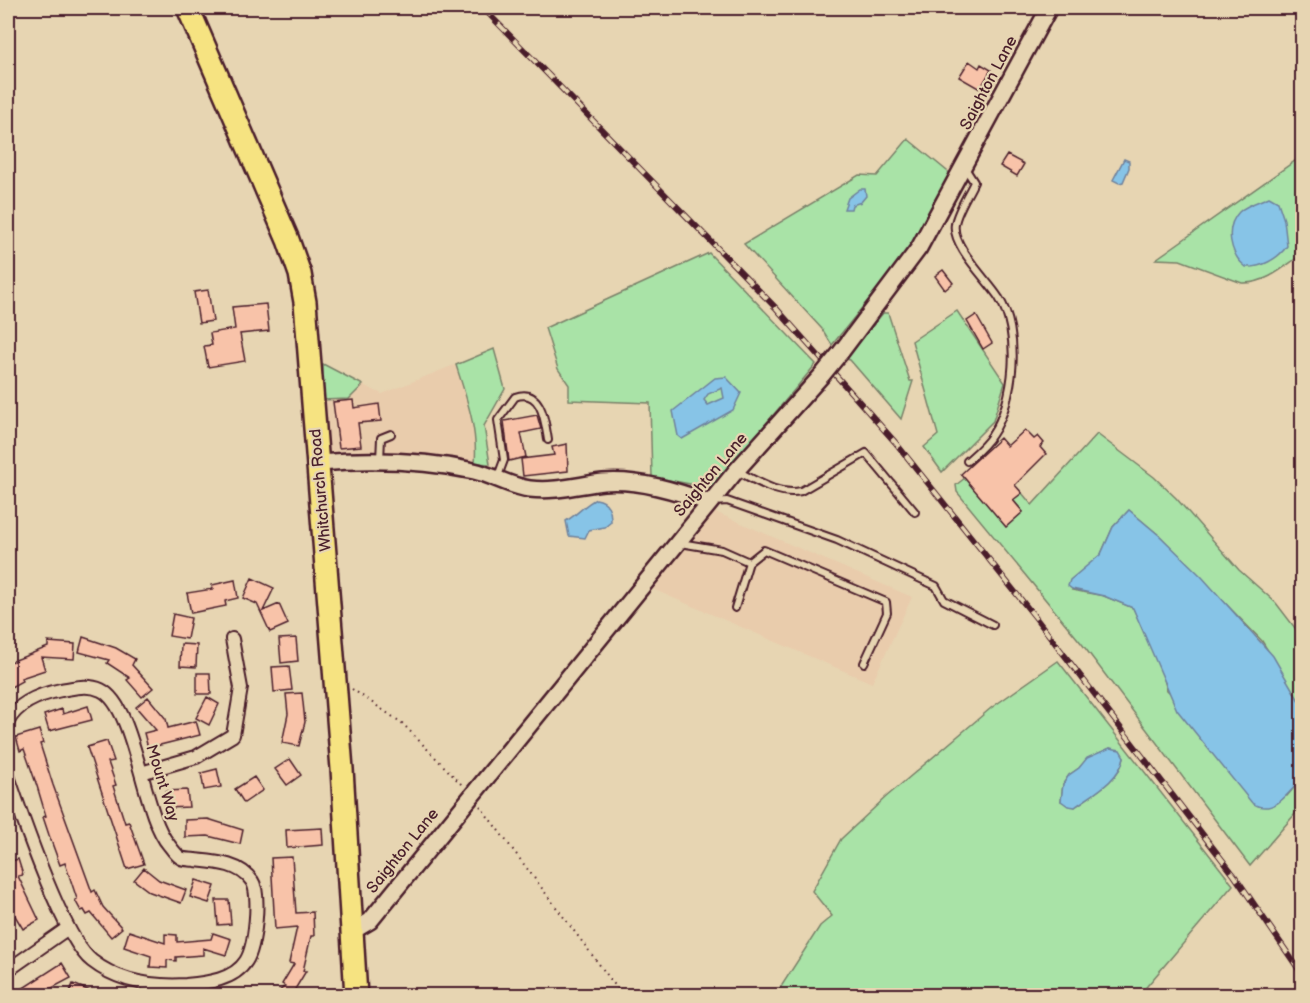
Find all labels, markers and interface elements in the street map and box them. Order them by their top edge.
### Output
street label: Saighton Lane [956,32,1022,133]
street label: Whitchurch Road [306,428,336,552]
street label: Saighton Lane [670,429,752,521]
street label: Mount Way [141,742,183,824]
street label: Saighton Lane [363,804,443,897]

